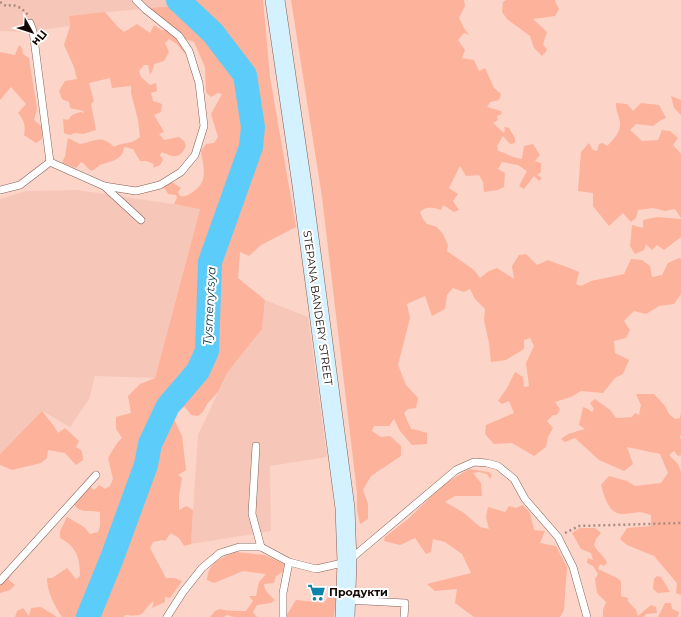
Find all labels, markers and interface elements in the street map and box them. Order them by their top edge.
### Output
north arrow [12,12,52,52]
text: Пн [29,27,50,49]
street label: STEPANA BANDERY STREET [300,230,336,387]
water label: Tysmenytsya [199,266,219,346]
supermarket icon: Продукти [306,582,326,602]
place label: Продукти [329,585,388,599]

